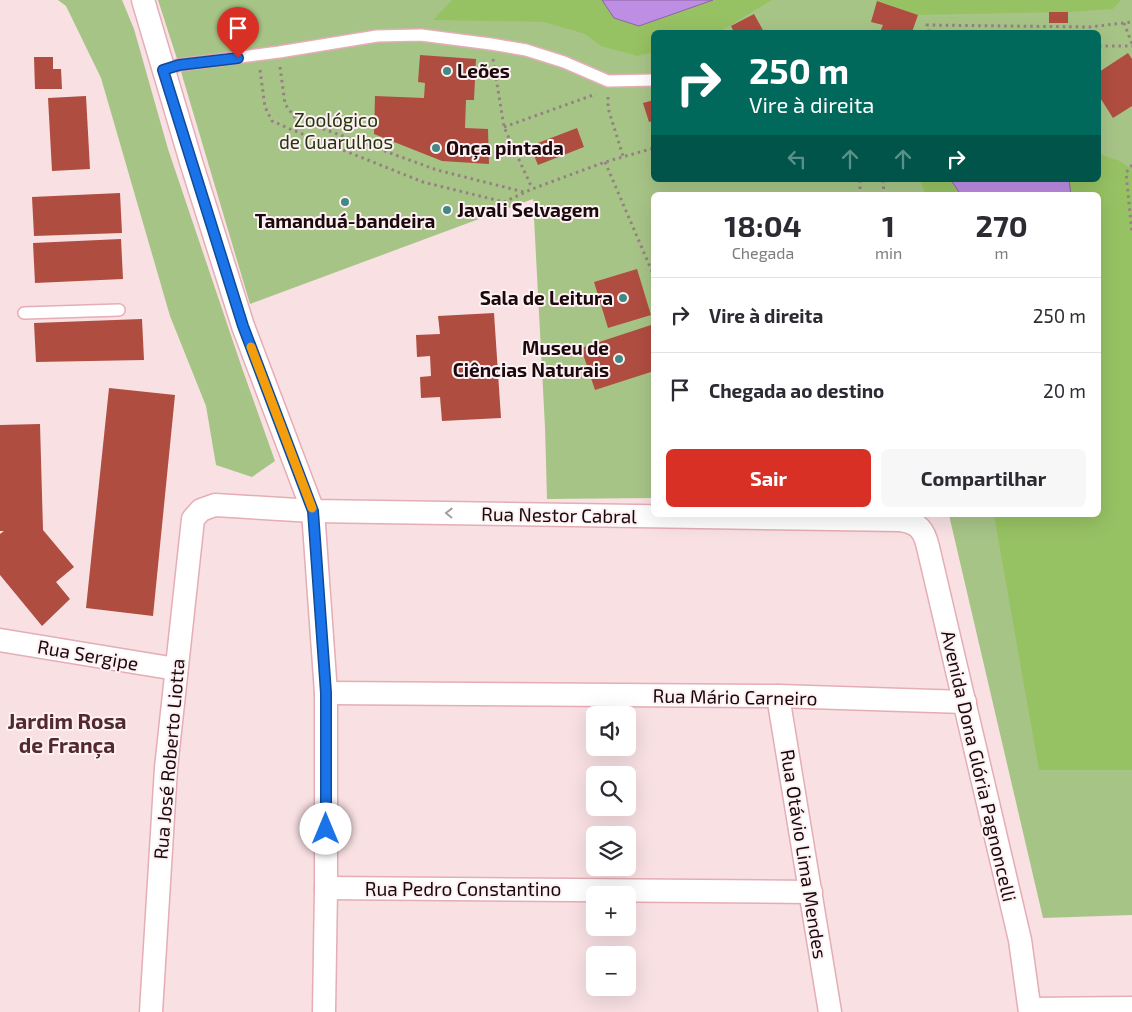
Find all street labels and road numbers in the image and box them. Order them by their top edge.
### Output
street label: Rua Nestor Cabral [481,502,637,527]
street label: Avenida Dona Glória Pagnoncelli [937,628,1022,904]
street label: Rua Sergipe [36,634,140,675]
street label: Rua José Roberto Liotta [148,657,189,860]
street label: Rua Mário Carneiro [652,684,818,709]
street label: Rua Otávio Lima Mendes [777,747,832,960]
street label: Rua Pedro Constantino [365,877,561,900]

